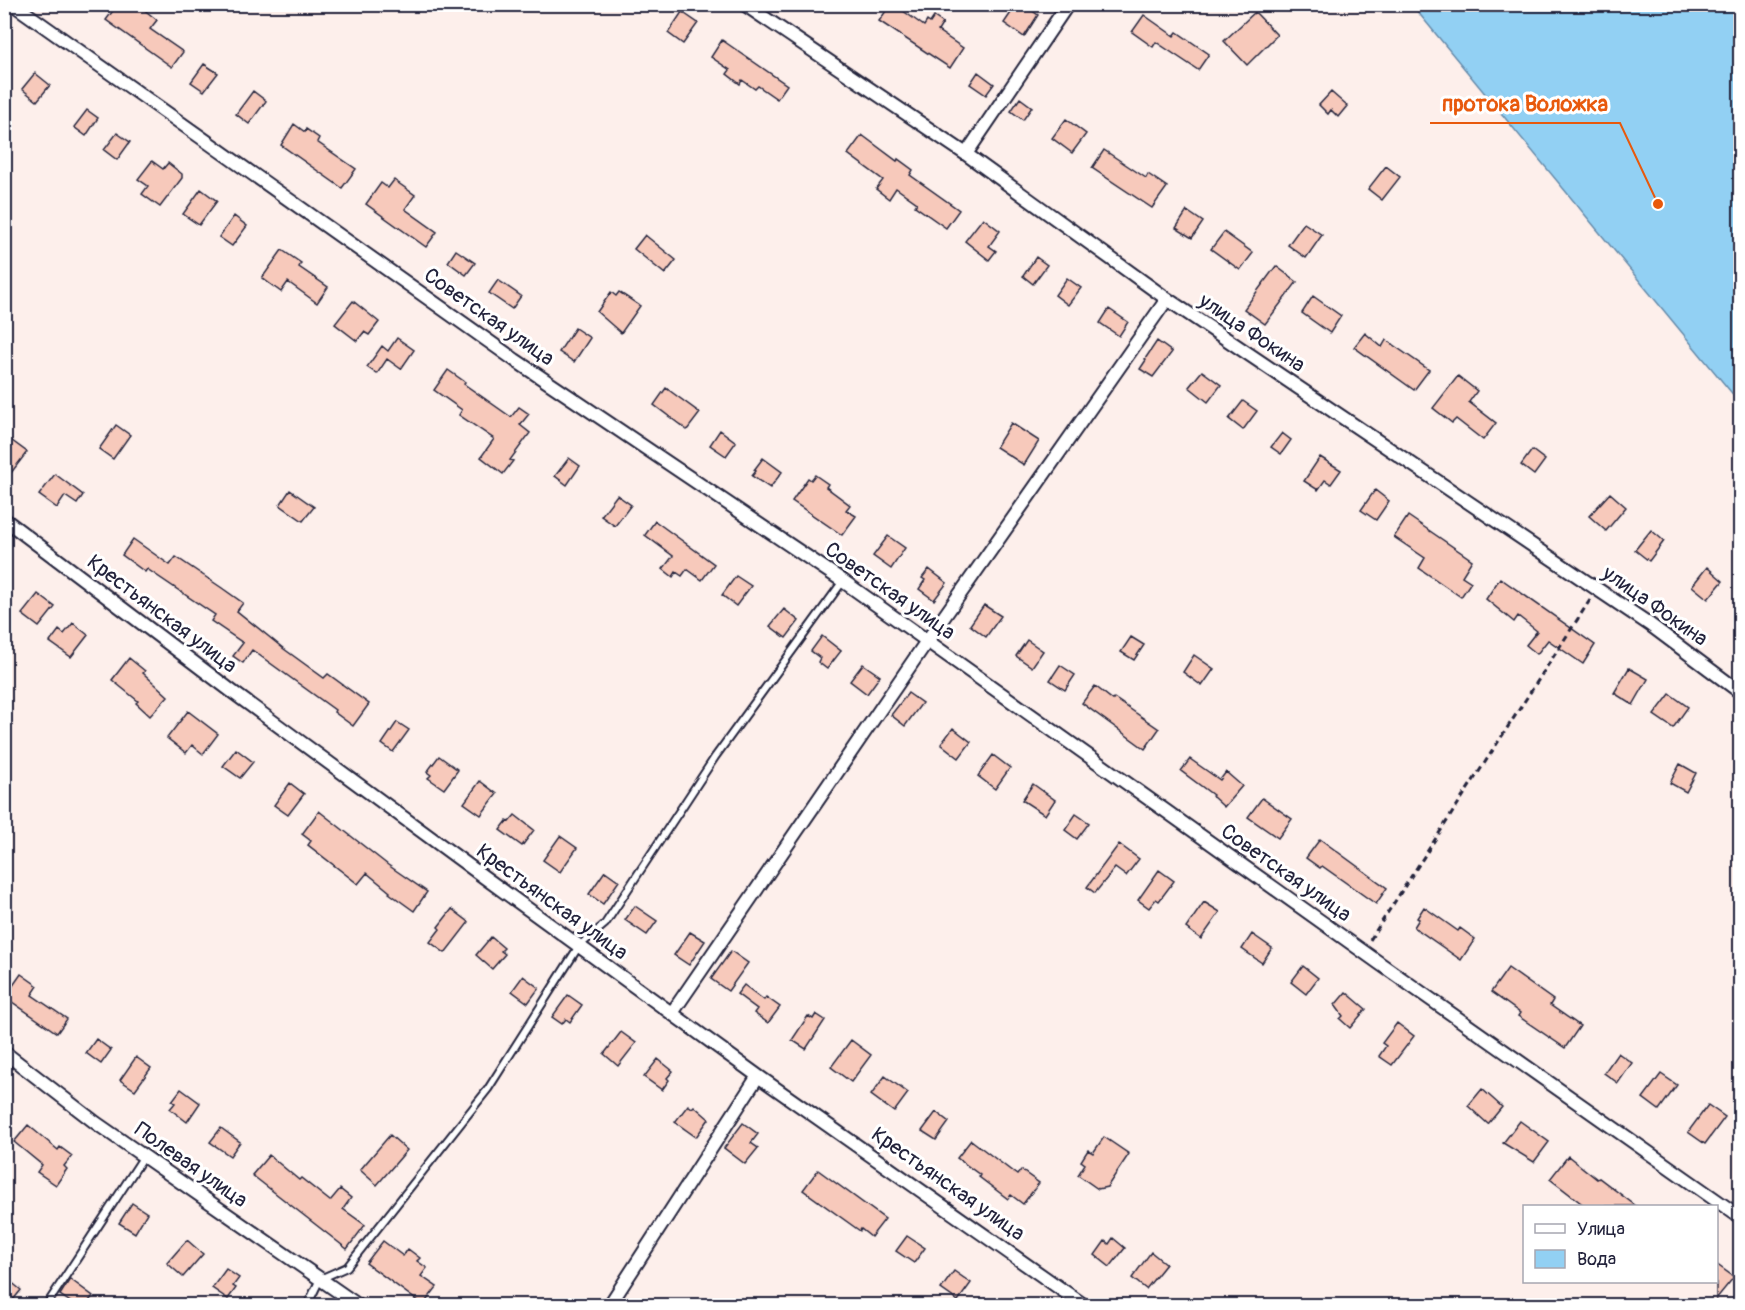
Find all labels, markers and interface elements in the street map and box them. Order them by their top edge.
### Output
callout: протока Воложка [1430,83,1620,123]
text: протока Воложка [1442,90,1608,118]
street label: Советская улица [418,262,560,372]
street label: улица Фокина [1193,287,1310,378]
street label: Советская улица [819,536,961,646]
street label: Крестьянская улица [82,549,242,679]
street label: улица Фокина [1596,559,1713,652]
street label: Советская улица [1215,818,1357,928]
street label: Крестьянская улица [471,838,633,966]
street label: Полевая улица [129,1116,253,1214]
street label: Крестьянская улица [866,1121,1030,1247]
legend [1523,1205,1718,1283]
text: Улица [1577,1218,1625,1241]
text: Вода [1577,1248,1616,1271]

